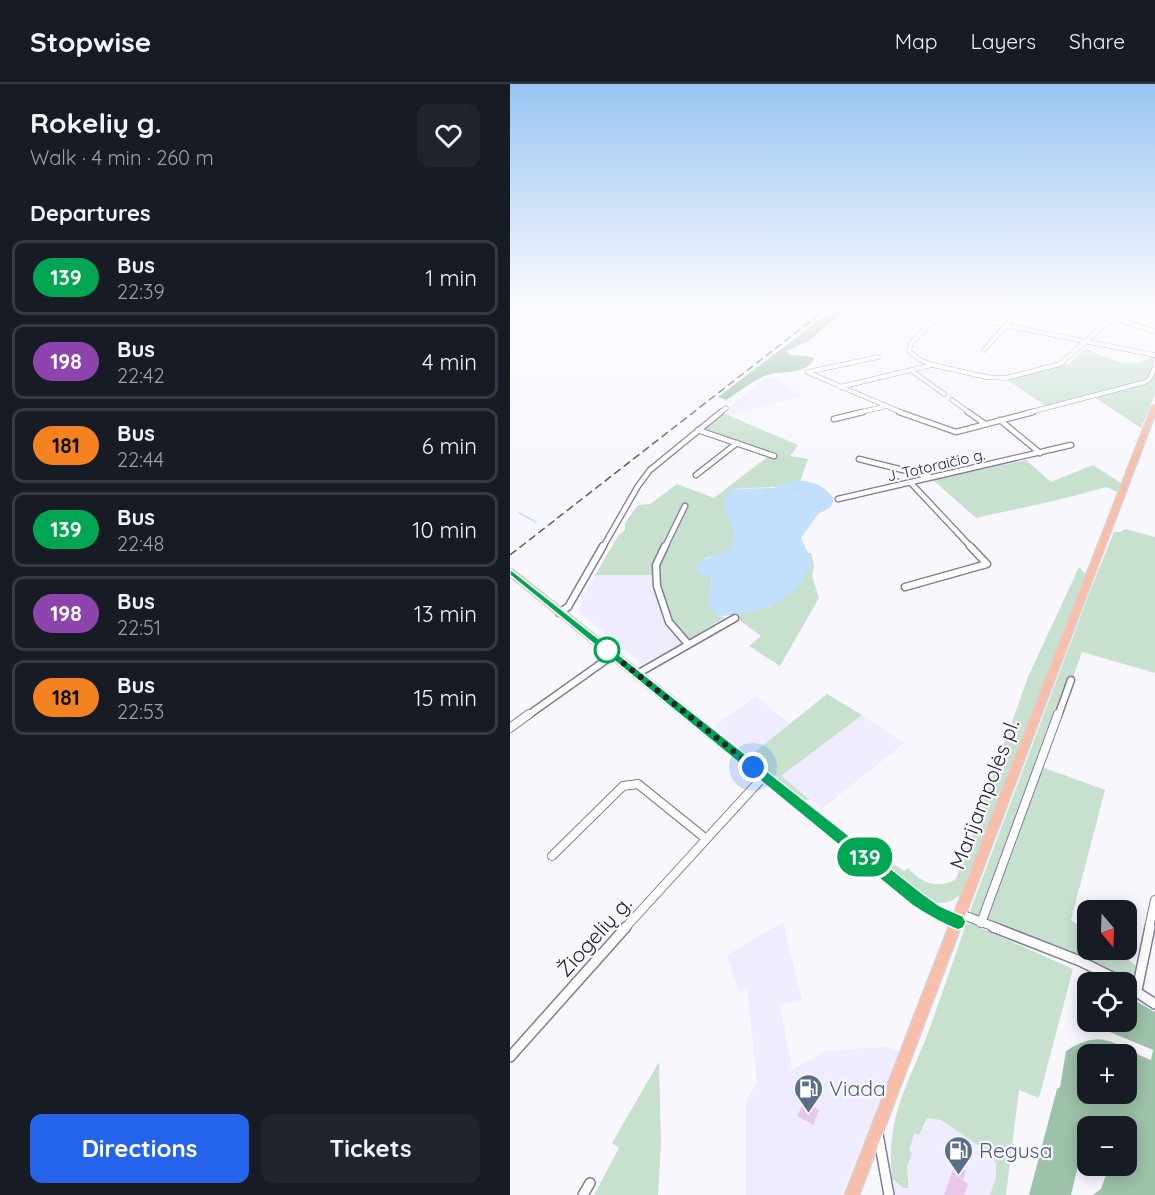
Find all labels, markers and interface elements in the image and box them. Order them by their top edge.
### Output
text: Stopwise [30,24,151,59]
text: Map [895,28,938,54]
text: Layers [971,28,1036,54]
text: Share [1069,28,1125,54]
button: heart [417,104,480,167]
text: Rokelių g. [30,105,162,140]
text: Walk · 4 min · 260 m [30,145,214,170]
text: Departures [30,199,151,227]
text: Bus [117,251,155,279]
text: 139 [50,264,82,290]
text: 1 min [425,264,477,292]
text: 22:39 [117,279,165,304]
text: Bus [117,335,155,363]
text: 198 [50,348,82,374]
text: 4 min [422,348,477,376]
text: 22:42 [117,363,165,388]
text: Bus [117,419,155,447]
text: 181 [52,432,80,458]
text: 6 min [422,432,477,460]
street label: J. Totoraičio g. [885,445,987,485]
text: 22:44 [117,447,164,472]
text: Bus [117,503,155,531]
text: 139 [50,516,82,542]
text: 10 min [412,516,477,544]
text: 22:48 [117,531,164,556]
text: Bus [117,587,155,615]
text: 198 [50,600,82,626]
text: 13 min [414,600,477,628]
text: 22:51 [117,615,161,640]
unlabelled marker [594,637,620,663]
text: Bus [117,671,155,699]
text: 181 [52,684,80,710]
text: 15 min [413,684,477,712]
text: 22:53 [117,699,164,724]
street label: Marijampolės pl. [943,715,1025,873]
your location [738,752,768,782]
line badge: 139 [830,838,899,876]
text: 139 [849,844,881,870]
street label: Žiogelių g. [551,890,637,982]
north arrow [1077,900,1137,960]
map controls [1077,900,1137,1176]
button: locate [1077,972,1137,1032]
button: + [1077,1044,1137,1104]
fuel station icon: Viada [792,1072,824,1114]
place label: Viada [829,1075,886,1101]
button: Directions [30,1114,249,1183]
button: Tickets [261,1114,480,1183]
button: − [1077,1116,1137,1176]
fuel station icon: Regusa [942,1134,974,1176]
place label: Regusa [979,1137,1052,1163]

